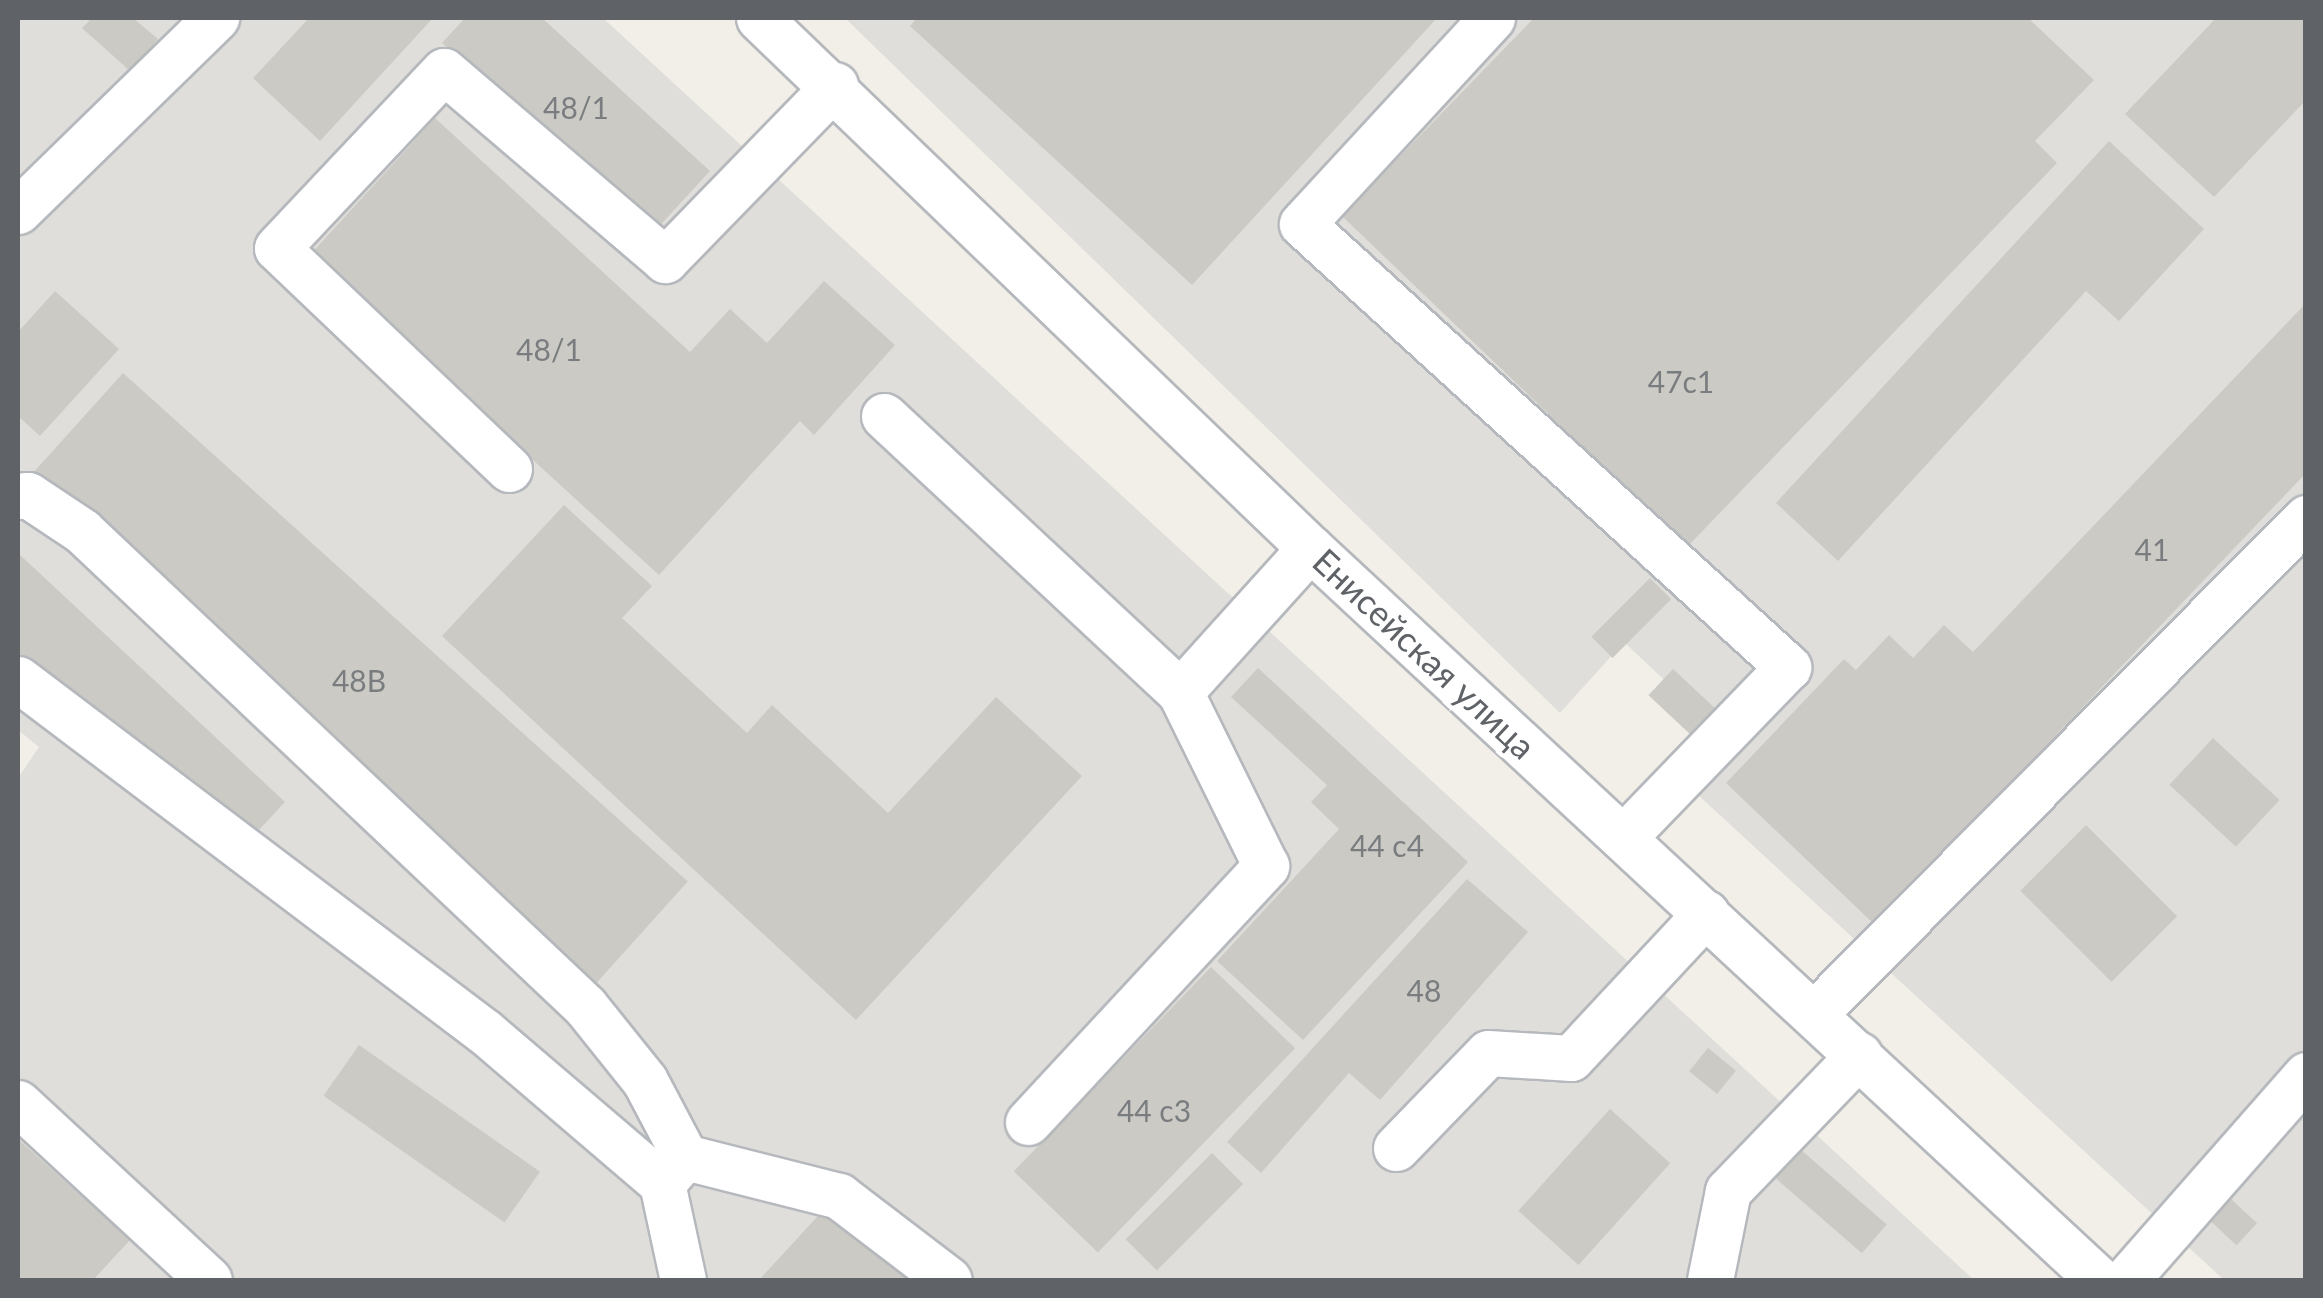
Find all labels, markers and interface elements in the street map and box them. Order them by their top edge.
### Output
house number: 48/1 [543,89,609,125]
house number: 48/1 [516,331,582,367]
house number: 47с1 [1648,363,1714,399]
house number: 41 [2135,531,2169,567]
street label: Енисейская улица [1305,539,1545,767]
house number: 48В [332,662,386,698]
house number: 44 с4 [1350,827,1424,863]
house number: 48 [1407,972,1441,1008]
house number: 44 с3 [1117,1092,1191,1128]

